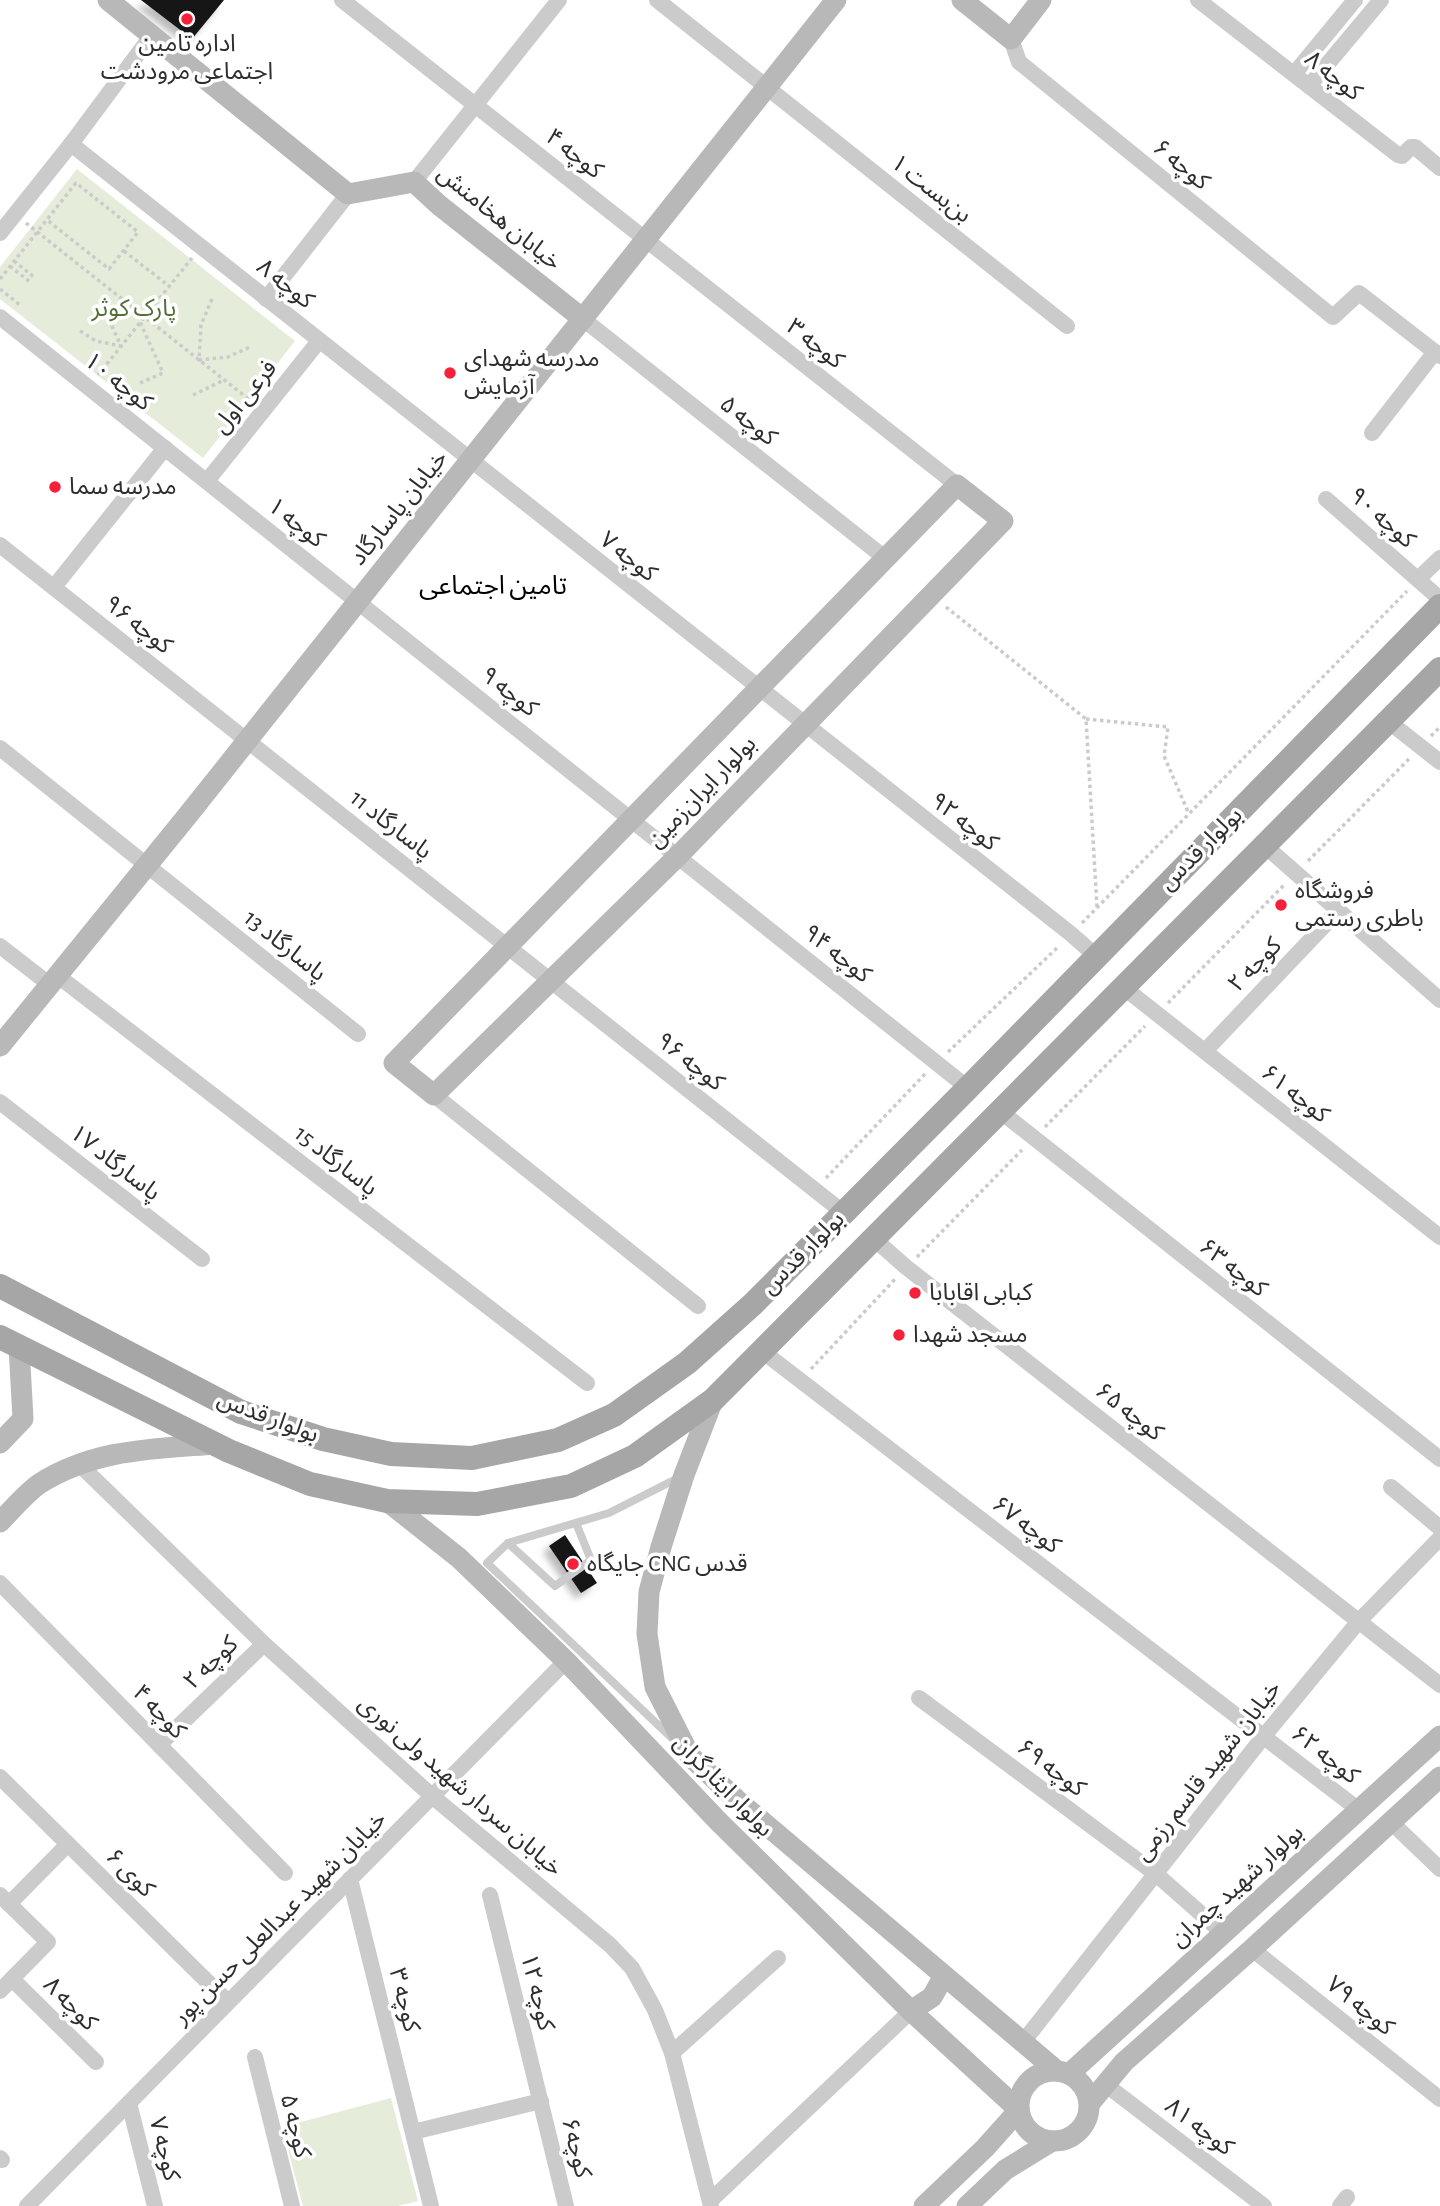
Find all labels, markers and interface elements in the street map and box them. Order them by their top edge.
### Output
marker: اداره تامین اجتماعی مرودشت [179,11,195,27]
place label: اداره تامین اجتماعی مرودشت [101,32,273,85]
street label: کوچه ۸ [1299,47,1367,108]
street label: کوچه ۴ [540,125,608,186]
street label: کوچه ۶ [1147,135,1215,197]
street label: بن‌بست ۱ [886,150,976,228]
street label: خیابان هخامنش [432,161,565,276]
street label: کوچه ۸ [251,255,319,316]
park label: پارک کوثر [91,297,176,323]
street label: کوچه ۳ [781,315,849,376]
place label: مدرسه شهدای آزمایش [464,347,600,400]
street label: کوچه ۱۰ [78,348,157,418]
street label: فرعی اول [208,356,282,439]
marker: مدرسه شهدای آزمایش [442,365,458,381]
street label: کوچه ۵ [714,392,782,453]
street label: خیابان پاسارگاد [345,445,454,571]
place label: مدرسه سما [69,475,177,500]
marker: مدرسه سما [47,479,63,495]
street label: کوچه ۹۰ [1343,483,1420,555]
street label: کوچه ۱ [262,494,330,555]
street label: کوچه ۷ [594,528,662,589]
district label: تامین اجتماعی [419,573,567,600]
street label: کوچه ۹۶ [98,591,177,661]
street label: کوچه ۹ [475,663,543,724]
street label: بولوار ایران‌زمین [643,732,762,853]
street label: پاسارگاد 11 [344,785,437,866]
street label: کوچه ۹۲ [924,788,1003,858]
street label: بولوار قدس [1155,803,1248,896]
place label: فروشگاه باطری رستمی [1295,878,1424,932]
marker: فروشگاه باطری رستمی [1273,897,1289,913]
street label: پاسارگاد 13 [238,905,331,988]
street label: کوچه ۹۴ [797,920,876,990]
street label: کوچه ۲ [1224,933,1288,998]
street label: کوچه ۹۶ [650,1028,729,1098]
street label: کوچه ۶۱ [1255,1060,1334,1130]
street label: پاسارگاد ۱۷ [64,1120,165,1207]
street label: پاسارگاد 15 [288,1120,383,1202]
street label: بولوار قدس [757,1207,850,1300]
street label: کوچه ۶۳ [1193,1234,1272,1304]
place label: کبابی اقابابا [929,1281,1034,1305]
marker: کبابی اقابابا [907,1285,923,1301]
place label: مسجد شهدا [913,1323,1027,1347]
marker: مسجد شهدا [891,1327,907,1343]
street label: کوچه ۶۵ [1089,1378,1168,1448]
street label: بولوار قدس [214,1387,322,1448]
street label: کوچه ۶۷ [986,1492,1065,1561]
place label: جایگاه CNG قدس [587,1551,748,1576]
marker: جایگاه CNG قدس [565,1556,581,1572]
street label: کوچه ۲ [179,1631,245,1696]
street label: خیابان شهید قاسم رزمی [1130,1676,1289,1868]
street label: کوچه ۴ [126,1680,191,1746]
street label: خیابان سردار شهید ولی نوری [353,1691,567,1882]
street label: کوچه ۶۲ [1285,1721,1364,1791]
street label: بولوار ایثارگران [668,1730,778,1842]
street label: کوچه ۶۹ [1011,1735,1090,1804]
street label: خیابان شهید عبدالعلی حسن پور [168,1807,393,2031]
street label: بولوار شهید چمران [1166,1820,1309,1953]
street label: کوی ۶ [101,1844,159,1903]
street label: کوچه ۱۲ [514,1951,558,2035]
street label: کوچه ۳ [383,1966,424,2036]
street label: کوچه ۷۹ [1321,1972,1399,2042]
street label: کوچه ۸ [37,1973,102,2038]
street label: کوچه ۵ [274,2092,315,2162]
street label: کوچه ۸۱ [1159,2094,1238,2163]
street label: کوچه ۷ [143,2115,184,2185]
street label: کوچه۶ [555,2116,595,2182]

